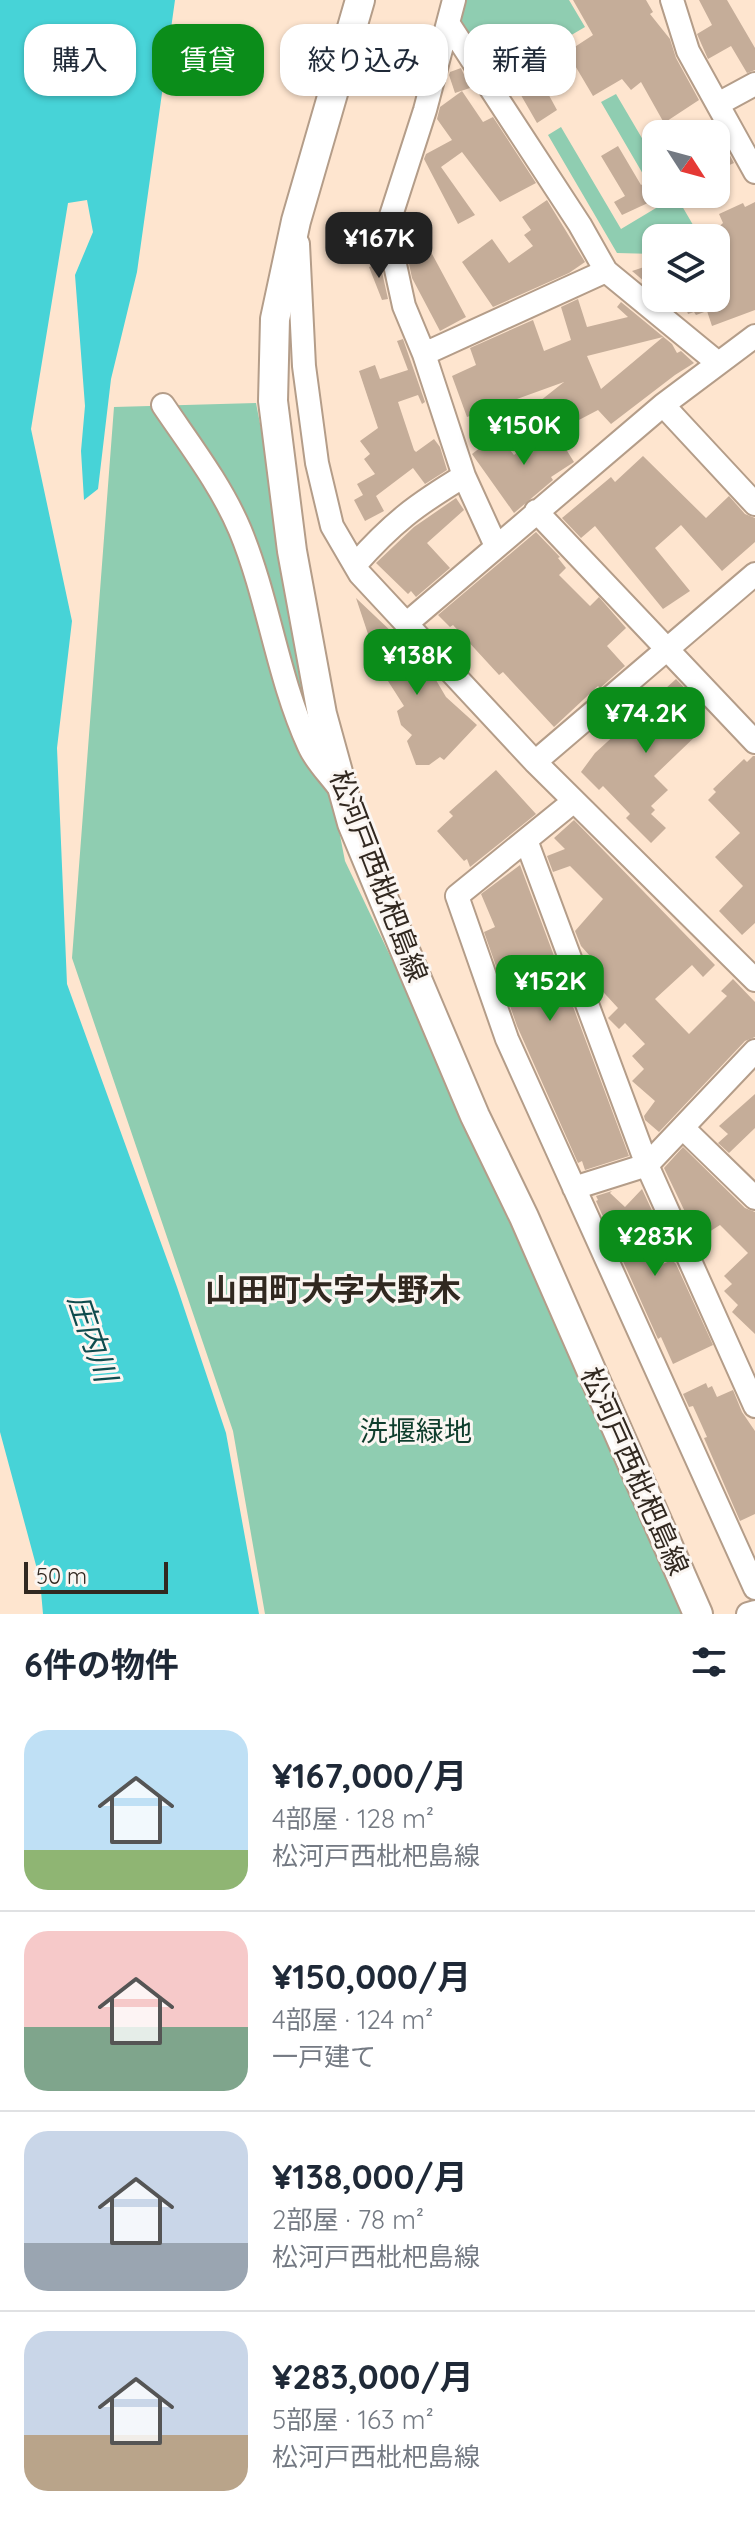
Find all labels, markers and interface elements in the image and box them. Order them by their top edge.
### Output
chip: 購入 [24,24,136,96]
chip: 賃貸 [152,24,264,96]
chip: 絞り込み [280,24,448,96]
chip: 新着 [464,24,576,96]
north arrow [642,120,730,208]
map controls [642,120,730,312]
pin: ¥167K [323,212,435,280]
text: ¥167K [343,221,415,254]
button: layers [642,224,730,312]
pin: ¥150K [468,399,580,467]
text: ¥150K [487,408,561,441]
pin: ¥138K [361,629,473,697]
text: ¥138K [382,638,452,671]
pin: ¥74.2K [581,687,711,755]
text: ¥74.2K [605,696,687,729]
street label: 松河戸西枇杷島線 [323,765,436,987]
pin: ¥152K [494,955,606,1023]
text: ¥152K [514,964,586,997]
pin: ¥283K [599,1210,711,1278]
text: ¥283K [617,1219,693,1252]
district label: 山田町大字大野木 [205,1269,461,1309]
water label: 庄内川 [60,1289,127,1389]
street label: 松河戸西枇杷島線 [574,1361,697,1580]
park label: 洗堰緑地 [360,1413,472,1448]
scale bar [24,1558,168,1594]
text: 50 m [36,1562,87,1590]
icon: filters [687,1640,731,1684]
text: 6件の物件 [24,1643,179,1686]
text: ¥167,000/月 [272,1754,467,1797]
icon: home [88,1762,184,1858]
text: 4部屋 · 128 m² [272,1802,434,1835]
text: 松河戸西枇杷島線 [272,1839,480,1872]
text: ¥150,000/月 [272,1955,471,1998]
icon: home [88,1963,184,2059]
text: 4部屋 · 124 m² [272,2003,433,2036]
text: 一戸建て [272,2040,376,2073]
text: ¥138,000/月 [272,2155,468,2198]
icon: home [88,2163,184,2259]
text: 2部屋 · 78 m² [272,2203,424,2236]
text: 松河戸西枇杷島線 [272,2240,480,2273]
text: ¥283,000/月 [272,2355,474,2398]
icon: home [88,2363,184,2459]
text: 5部屋 · 163 m² [272,2403,434,2436]
text: 松河戸西枇杷島線 [272,2440,480,2473]

